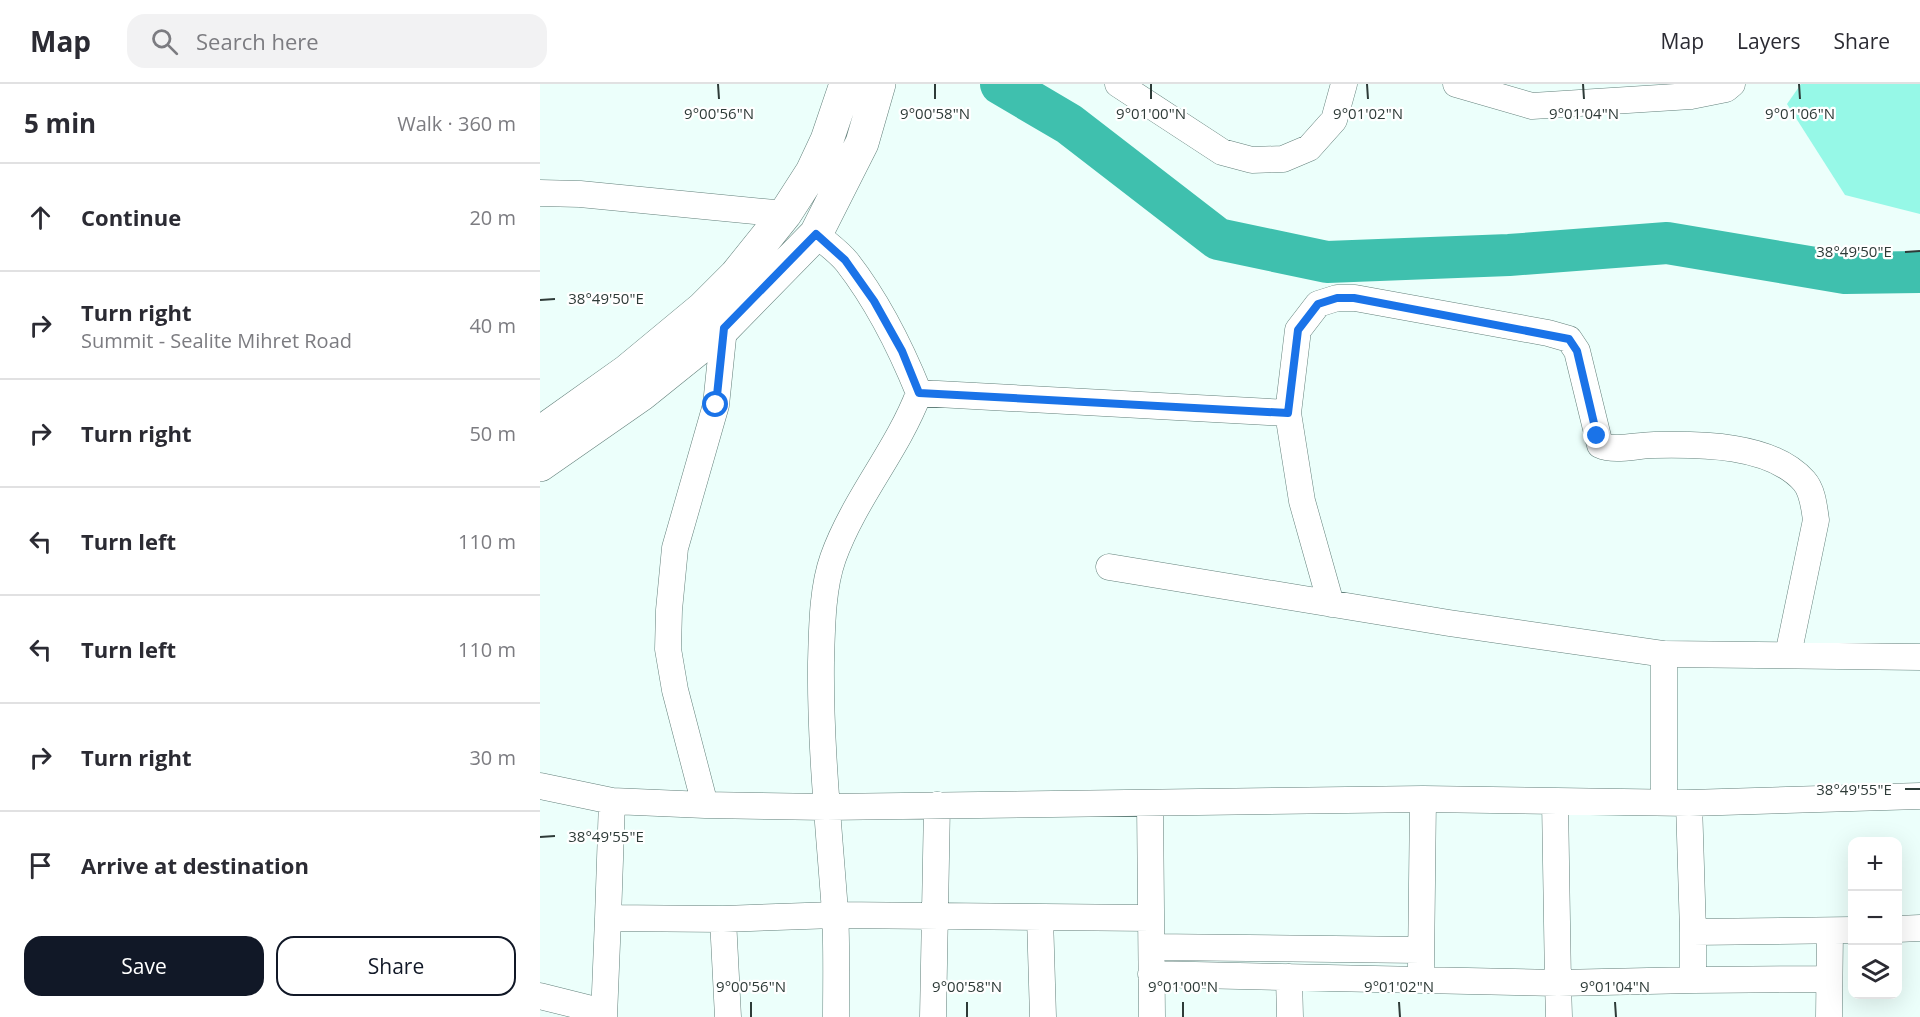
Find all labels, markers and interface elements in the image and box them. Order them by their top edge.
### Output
search box [127,14,547,68]
text: Map [30,22,91,60]
icon: search [148,25,181,58]
text: Search here [196,26,319,56]
text: Map [1661,27,1704,55]
text: Layers [1737,27,1801,55]
text: Share [1834,27,1890,55]
text: 9°00'56"N [684,103,754,123]
text: 9°00'58"N [900,103,970,123]
text: 9°01'00"N [1116,103,1186,123]
text: 9°01'02"N [1333,103,1403,123]
text: 9°01'04"N [1549,103,1619,123]
text: 9°01'06"N [1765,103,1835,123]
text: 5 min [24,105,96,141]
text: Walk · 360 m [397,110,516,137]
icon: ahead [24,201,57,234]
text: Continue [81,202,181,232]
text: 20 m [469,204,516,231]
text: 38°49'50"E [1816,241,1892,261]
text: 38°49'50"E [568,288,644,308]
text: Turn right [81,297,192,327]
icon: right [24,309,57,342]
text: 40 m [469,312,516,339]
text: Summit - Sealite Mihret Road [81,327,352,354]
route start [702,391,728,417]
icon: right [24,417,57,450]
text: Turn right [81,418,192,448]
text: 50 m [469,420,516,447]
route end [1583,422,1609,448]
icon: left [24,525,57,558]
text: Turn left [81,526,176,556]
text: 110 m [458,528,516,555]
icon: left [24,633,57,666]
text: Turn left [81,634,176,664]
text: 110 m [458,636,516,663]
icon: right [24,741,57,774]
text: Turn right [81,742,192,772]
text: 30 m [469,744,516,771]
text: 38°49'55"E [1816,779,1892,799]
text: 38°49'55"E [568,826,644,846]
map controls [1848,837,1902,999]
button: + [1848,837,1902,891]
icon: arrive [24,849,57,882]
text: Arrive at destination [81,850,309,880]
button: − [1848,891,1902,945]
button: Save [24,936,264,996]
button: Share [276,936,516,996]
button: layers [1848,945,1902,999]
text: 9°00'56"N [716,976,786,996]
text: 9°00'58"N [932,976,1002,996]
text: 9°01'00"N [1148,976,1218,996]
text: 9°01'02"N [1364,976,1434,996]
text: 9°01'04"N [1580,976,1650,996]

